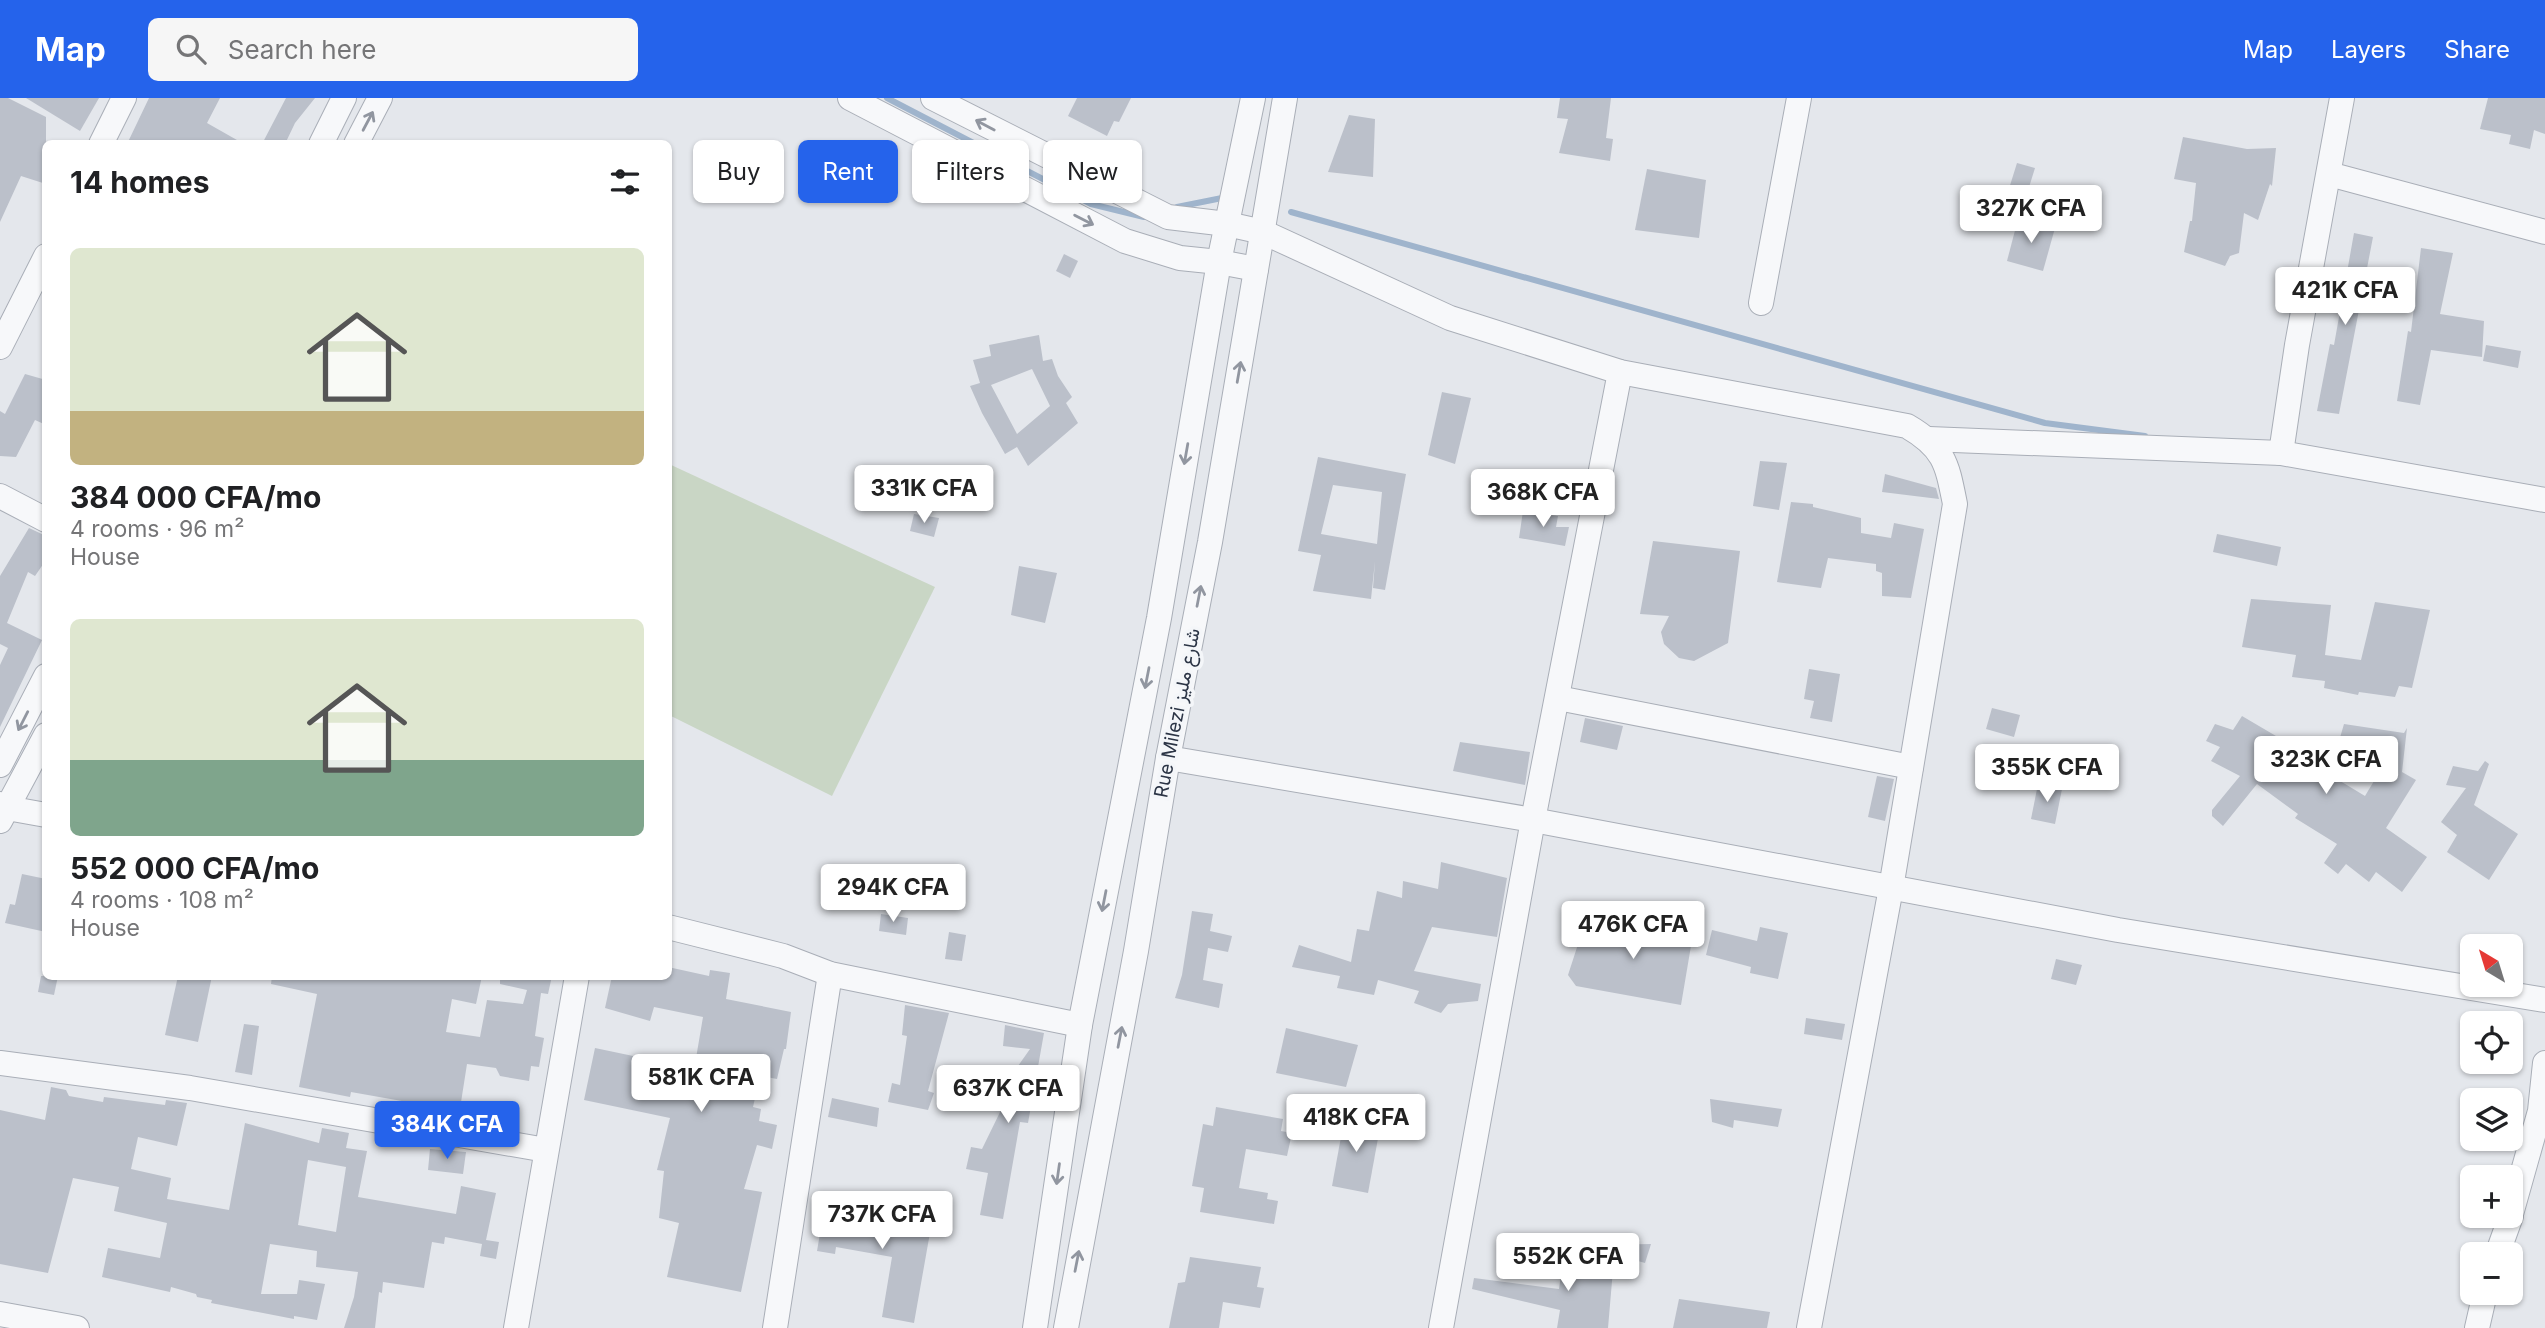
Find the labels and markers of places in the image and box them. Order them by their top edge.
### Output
pin: 327K CFA [1959,186,2103,245]
pin: 421K CFA [2273,268,2417,327]
pin: 331K CFA [852,466,996,525]
pin: 368K CFA [1471,470,1615,529]
pin: 323K CFA [2254,736,2398,796]
pin: 355K CFA [1975,744,2119,804]
pin: 294K CFA [821,864,965,924]
pin: 476K CFA [1561,902,1705,961]
pin: 581K CFA [629,1054,773,1114]
pin: 637K CFA [936,1066,1080,1125]
pin: 418K CFA [1284,1094,1428,1154]
pin: 384K CFA [375,1102,519,1161]
pin: 737K CFA [810,1192,954,1251]
pin: 552K CFA [1496,1234,1640,1293]

